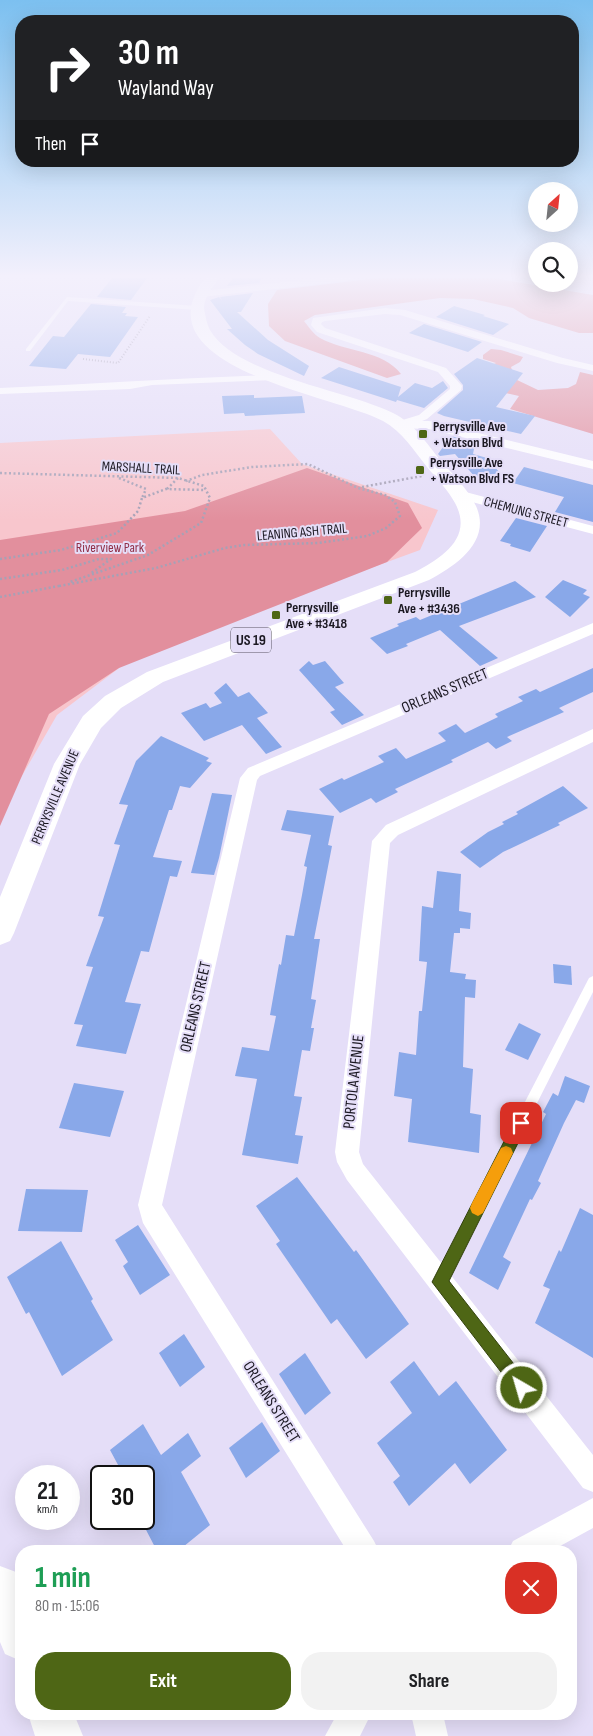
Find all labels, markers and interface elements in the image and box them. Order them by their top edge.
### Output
text: 30 m [118,32,179,75]
icon: right [35,35,100,100]
text: Wayland Way [118,75,214,102]
icon: arrive [76,130,104,158]
text: Then [35,133,66,156]
north arrow [528,182,578,232]
map controls [528,182,578,292]
button: search [528,242,578,292]
place label: Perrysville Ave + Watson Blvd [433,418,506,451]
marker: Perrysville Ave + Watson Blvd [417,428,429,440]
place label: Perrysville Ave + Watson Blvd FS [430,454,514,487]
street label: MARSHALL TRAIL [101,457,181,479]
marker: Perrysville Ave + Watson Blvd FS [414,464,426,476]
street label: CHEMUNG STREET [482,493,570,531]
street label: LEANING ASH TRAIL [256,520,348,544]
park label: Riverview Park [76,539,145,556]
place label: Perrysville Ave + #3436 [397,584,460,617]
marker: Perrysville Ave + #3436 [382,594,394,606]
place label: Perrysville Ave + #3418 [285,599,347,632]
marker: Perrysville Ave + #3418 [270,609,282,621]
road number: US 19 [231,628,271,652]
street label: ORLEANS STREET [399,664,492,718]
street label: PERRYSVILLE AVENUE [27,747,83,847]
street label: ORLEANS STREET [176,959,216,1054]
street label: PORTOLA AVENUE [340,1034,368,1130]
pin [500,1102,542,1144]
icon: arrive [507,1109,535,1137]
street label: ORLEANS STREET [238,1358,304,1447]
position arrow [495,1361,547,1413]
speed limit sign: 30 [90,1465,155,1530]
text: 21 [37,1476,58,1507]
text: km/h [37,1502,58,1517]
text: 1 min [35,1560,91,1596]
button: close [505,1562,557,1614]
text: 80 m · 15:06 [35,1597,99,1616]
button: Exit [35,1652,291,1710]
button: Share [301,1652,557,1710]

